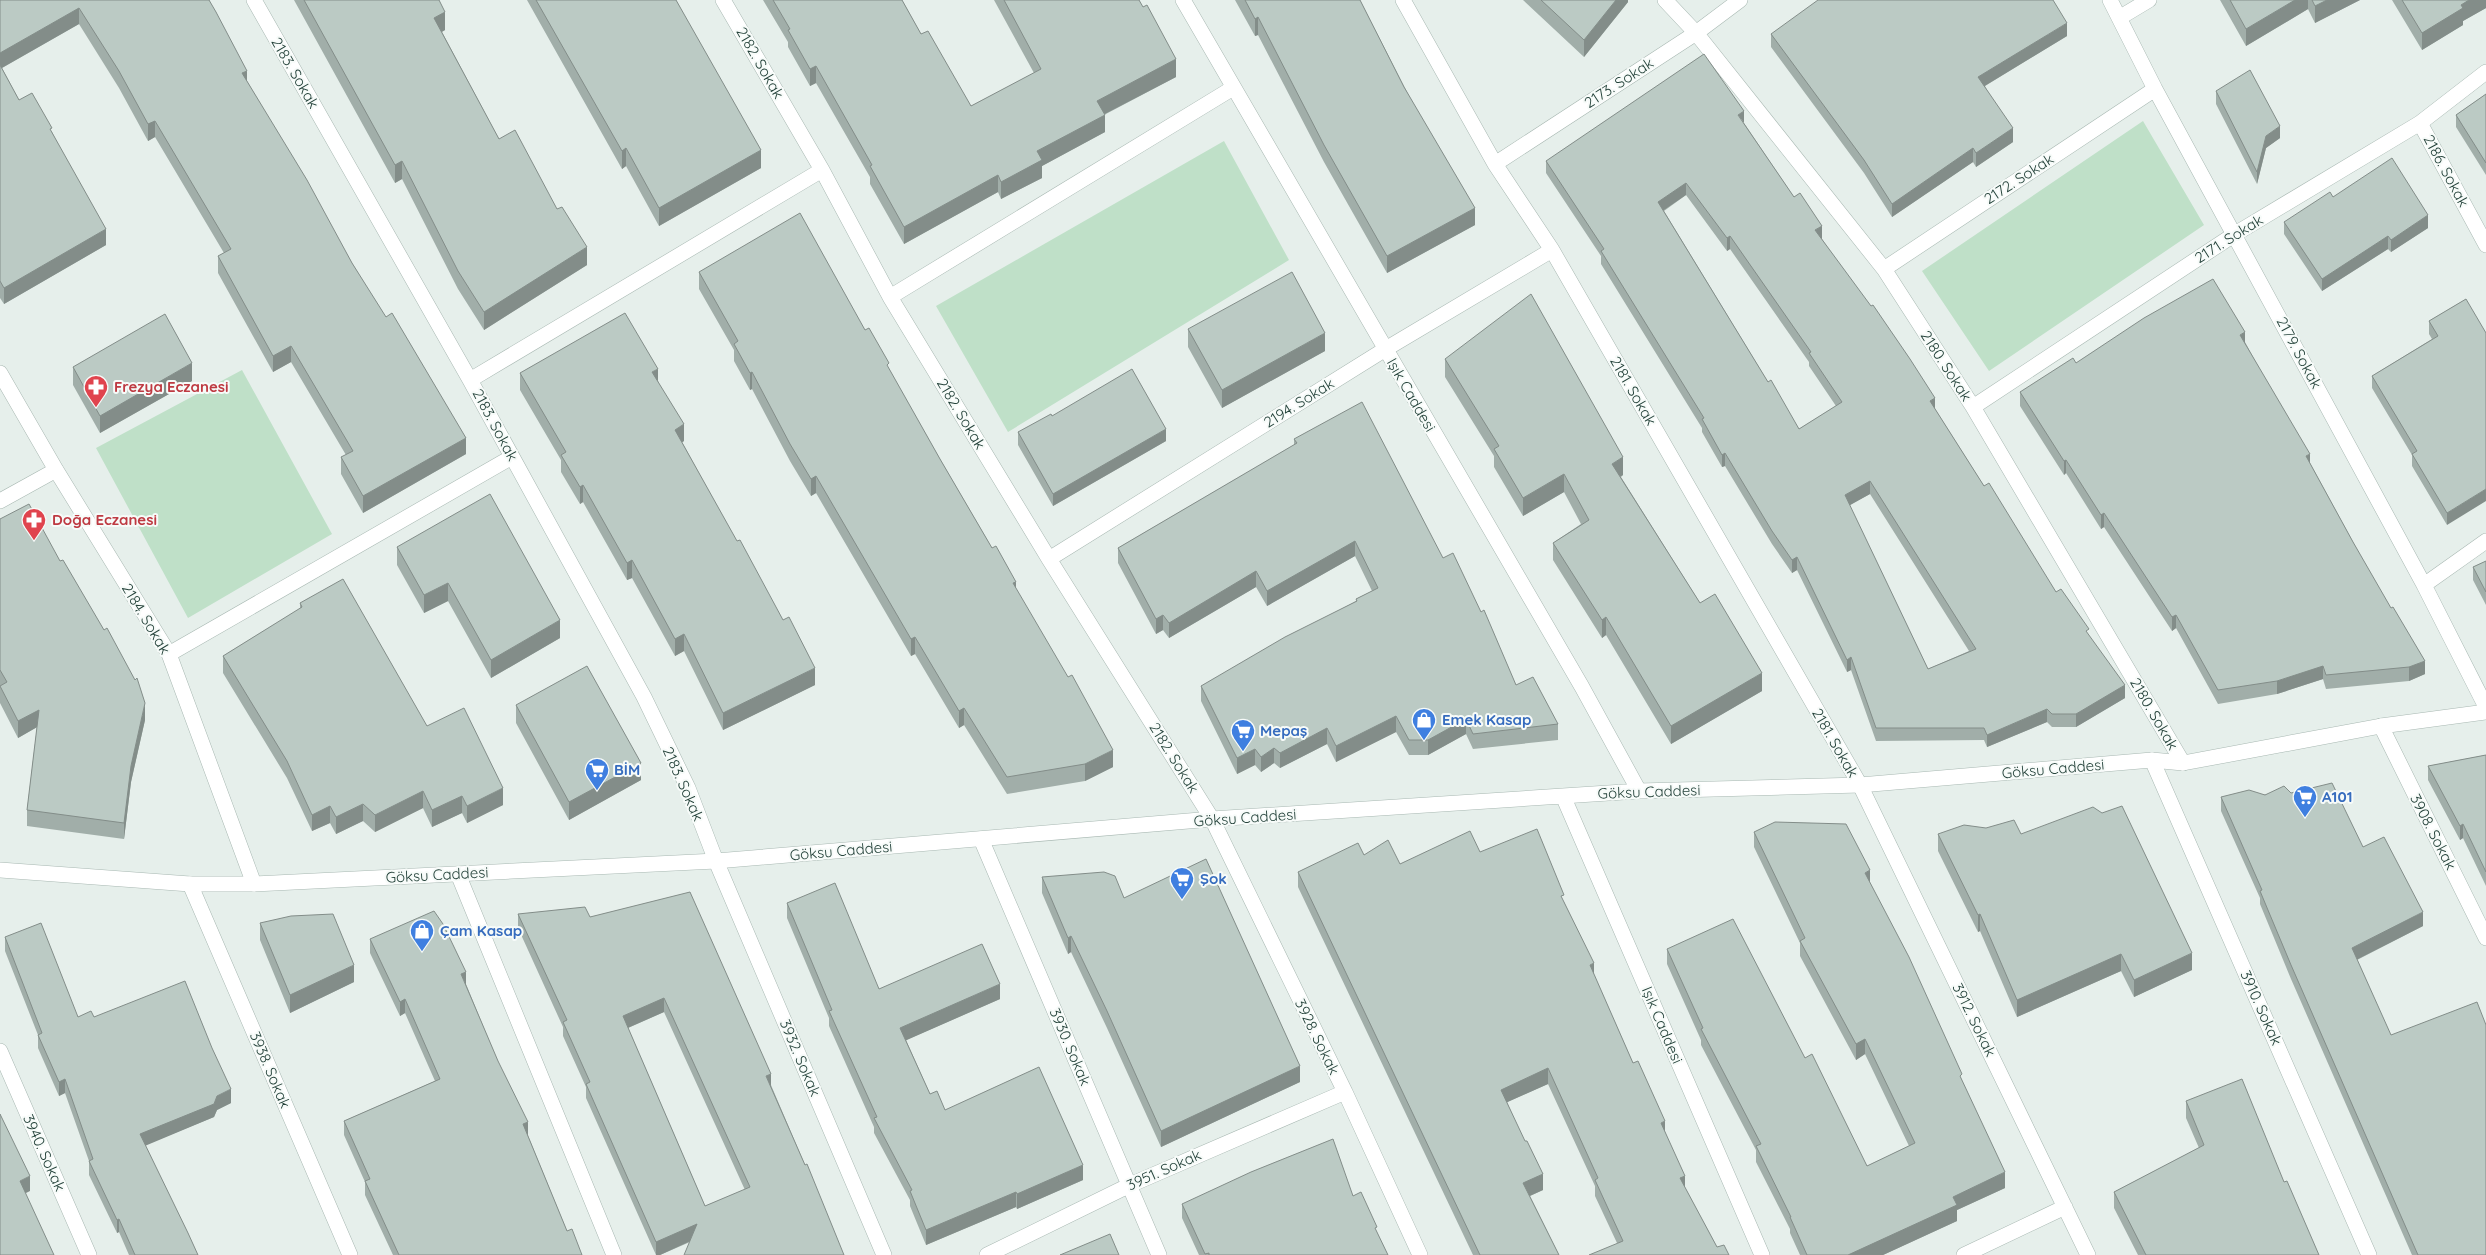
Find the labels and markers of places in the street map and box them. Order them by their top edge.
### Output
pharmacy icon: Frezya Eczanesi [83,374,109,408]
place label: Frezya Eczanesi [114,377,229,396]
pharmacy icon: Doğa Eczanesi [21,507,47,541]
place label: Doğa Eczanesi [52,510,157,529]
shop icon: Emek Kasap [1411,707,1437,741]
place label: Emek Kasap [1442,710,1531,729]
supermarket icon: Mepaş [1230,718,1256,752]
place label: Mepaş [1260,721,1307,740]
supermarket icon: BİM [584,757,610,791]
place label: BİM [614,760,640,779]
supermarket icon: A101 [2292,784,2318,818]
place label: A101 [2322,787,2352,806]
supermarket icon: Şok [1169,866,1195,900]
place label: Şok [1200,869,1227,888]
shop icon: Çam Kasap [409,918,435,952]
place label: Çam Kasap [440,921,522,940]

